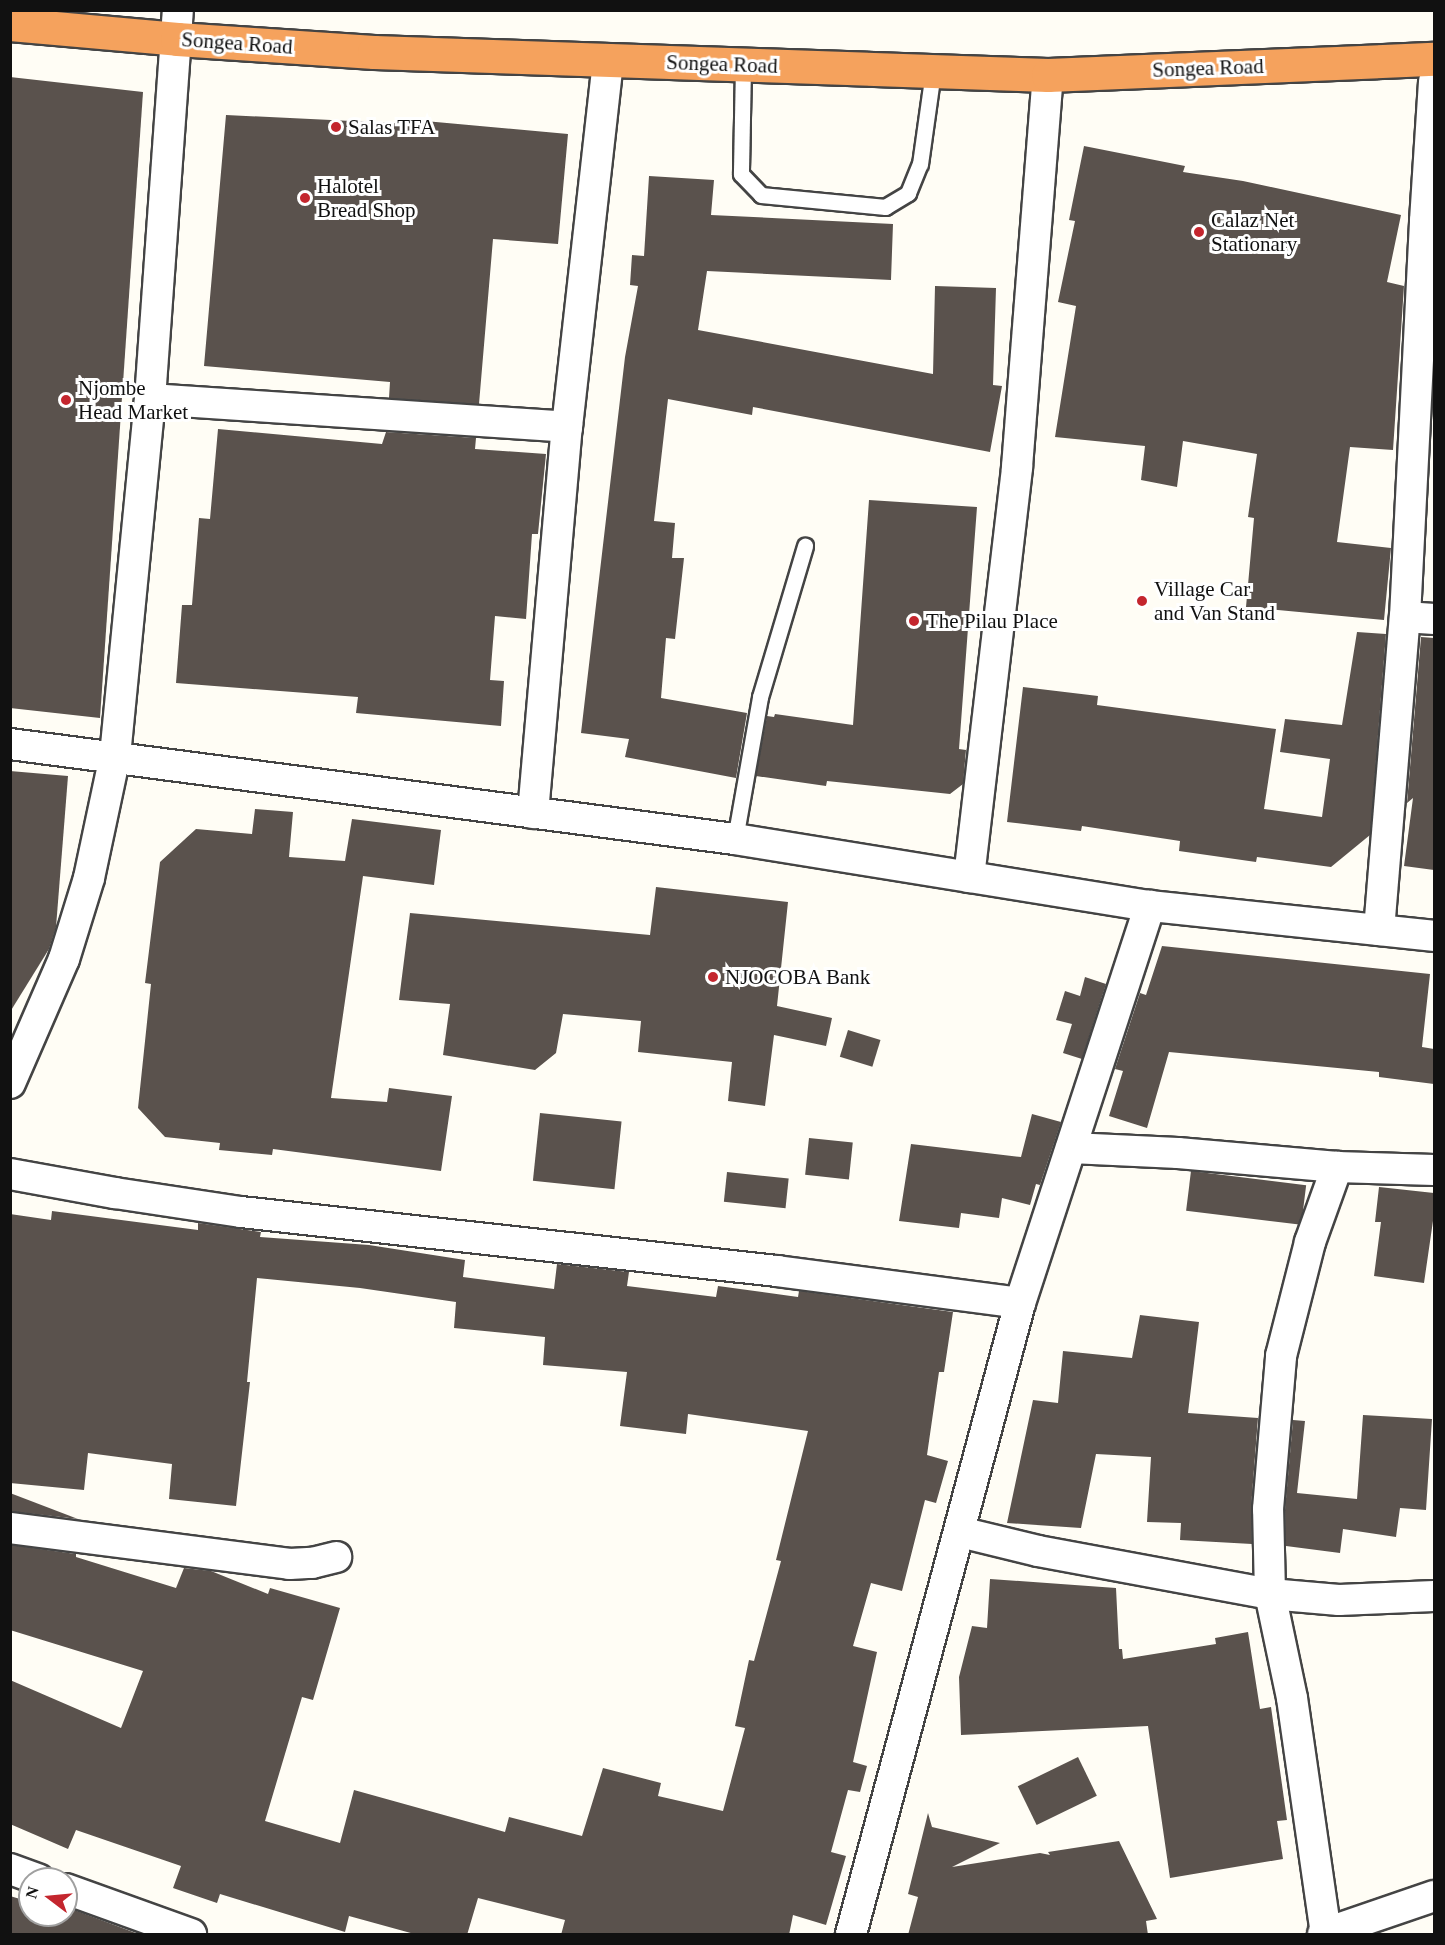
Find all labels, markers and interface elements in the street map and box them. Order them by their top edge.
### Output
street label: Songea Road [181,27,293,59]
street label: Songea Road [666,49,778,79]
street label: Songea Road [1152,53,1264,83]
place label: Salas TFA [348,114,436,140]
marker: Salas TFA [329,120,343,134]
place label: Halotel Bread Shop [317,173,416,223]
marker: Halotel Bread Shop [298,191,312,205]
place label: Calaz Net Stationary [1211,207,1297,257]
marker: Calaz Net Stationary [1192,225,1206,239]
place label: Njombe Head Market [78,375,188,425]
marker: Njombe Head Market [59,393,73,407]
place label: Village Car and Van Stand [1154,576,1275,626]
marker: Village Car and Van Stand [1135,594,1149,608]
place label: The Pilau Place [926,608,1058,634]
marker: The Pilau Place [907,614,921,628]
place label: NJOCOBA Bank [725,964,871,990]
marker: NJOCOBA Bank [706,970,720,984]
north arrow [18,1867,78,1927]
text: N [22,1885,42,1900]

